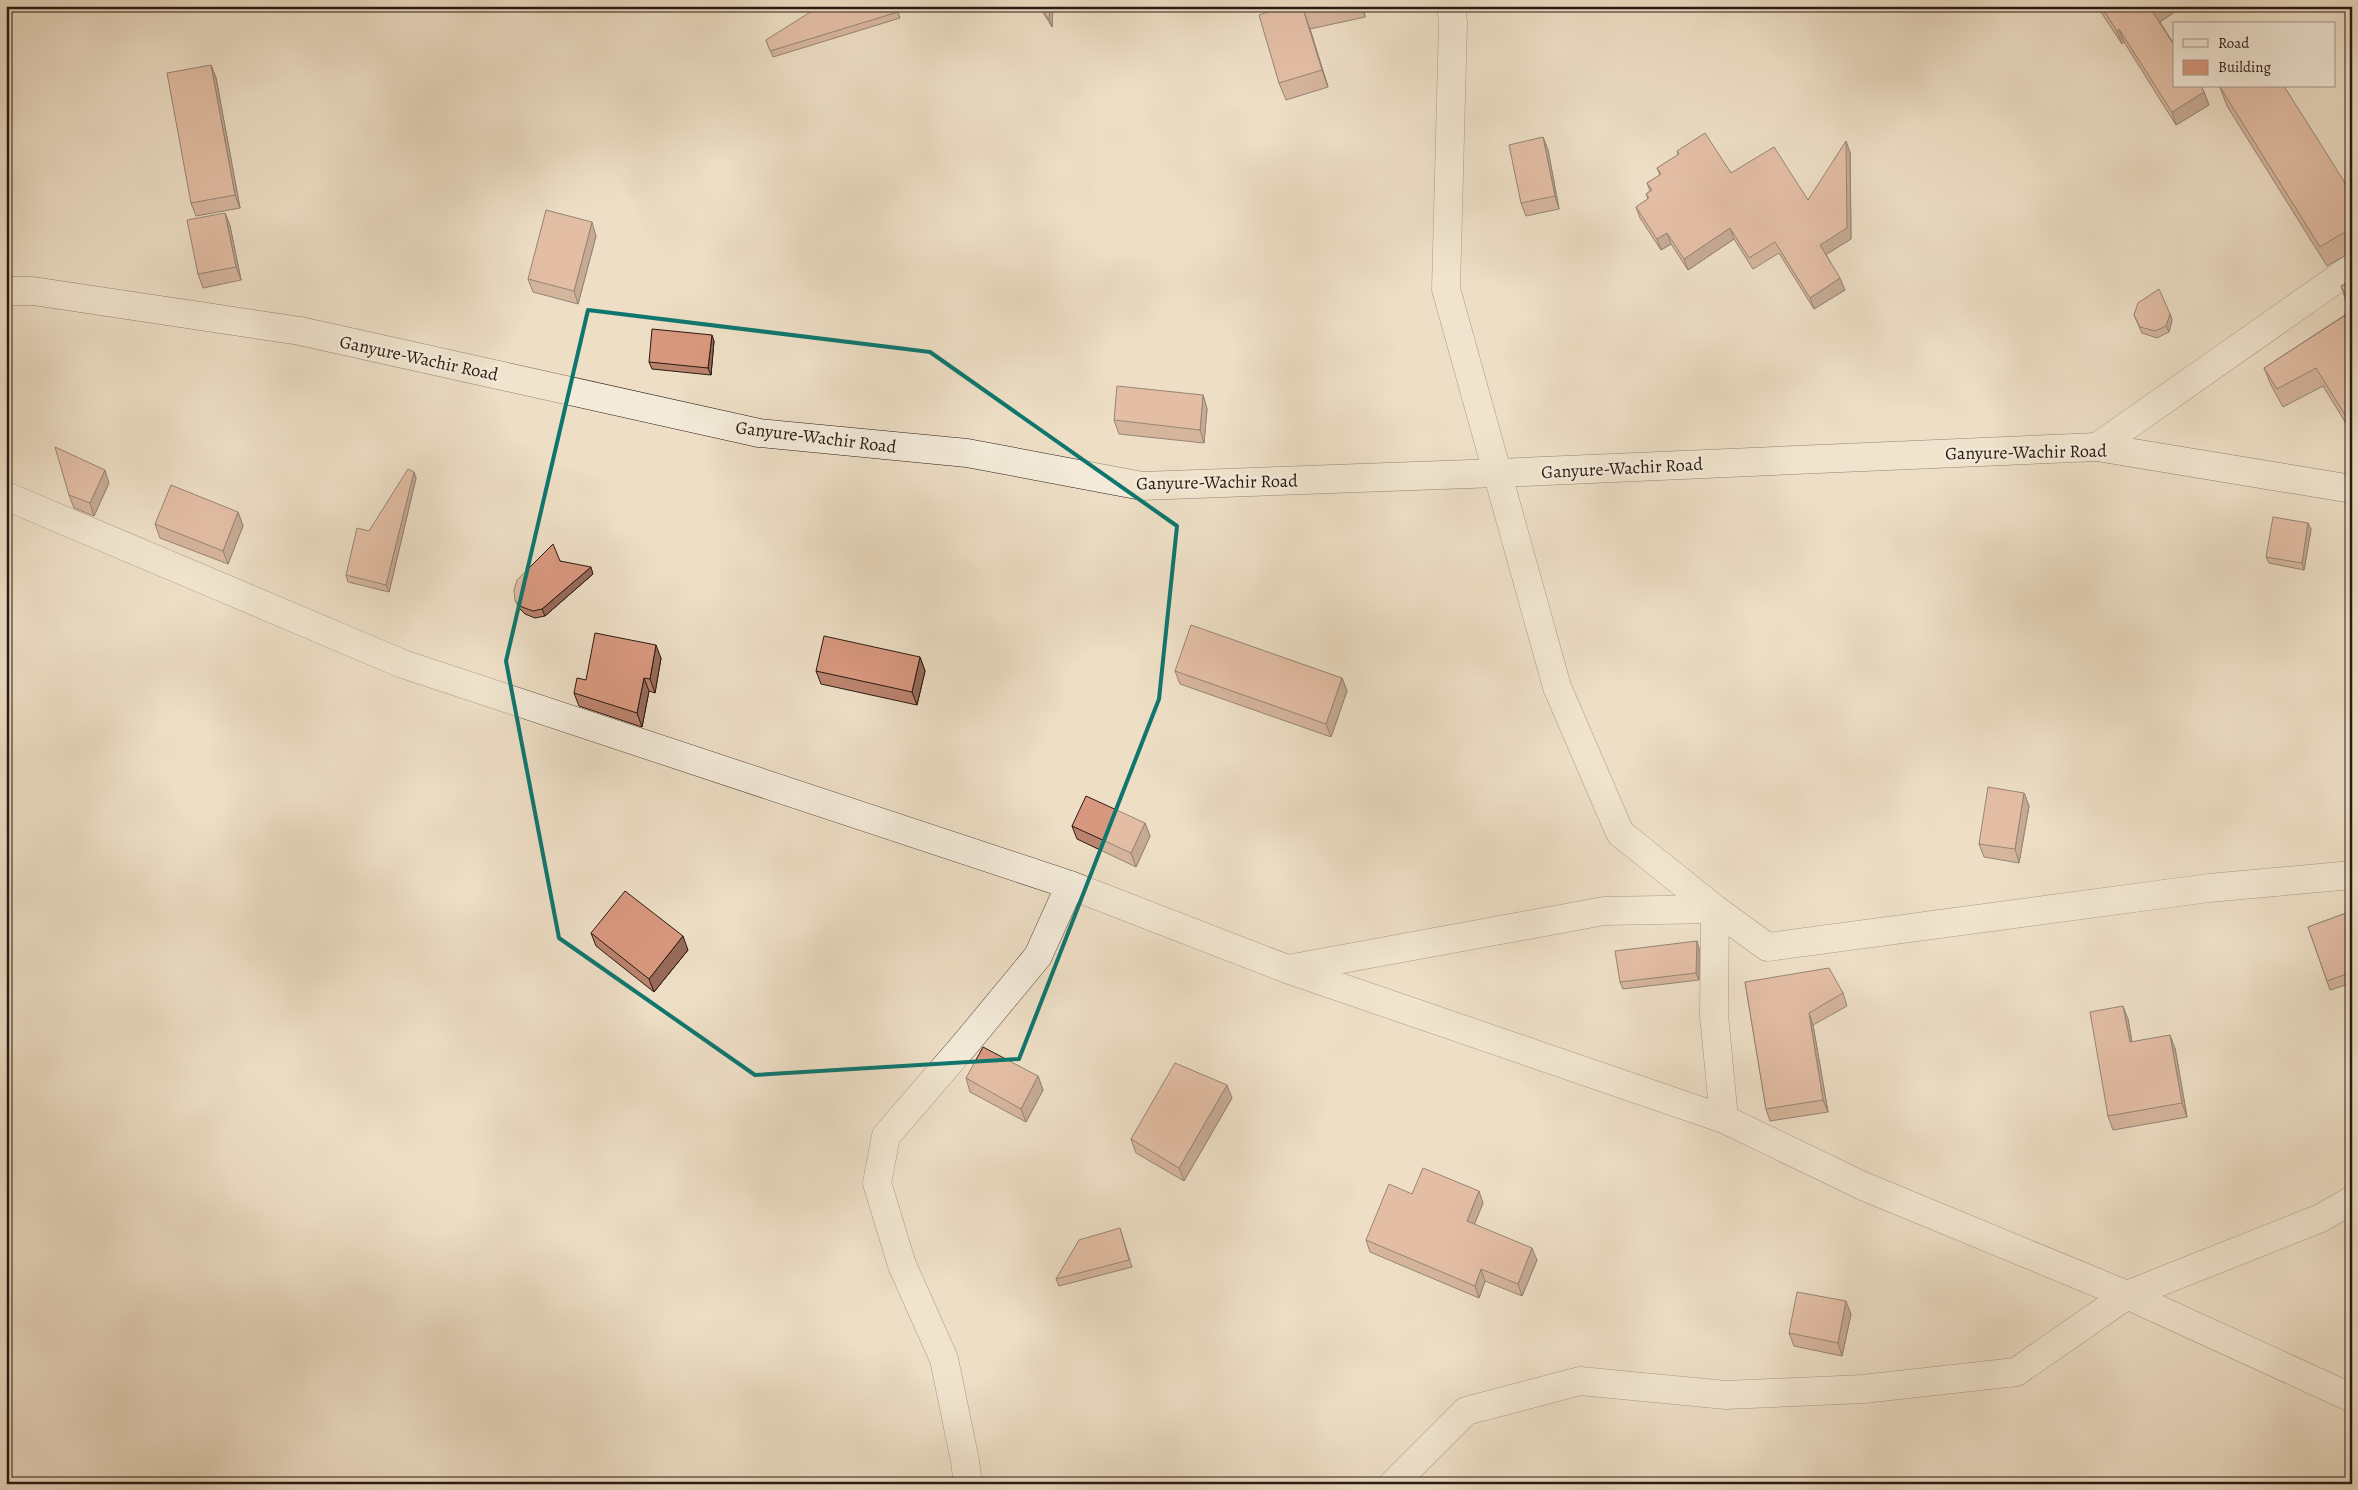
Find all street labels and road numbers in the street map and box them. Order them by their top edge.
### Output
street label: Ganyure-Wachir Road [337,329,501,387]
street label: Ganyure-Wachir Road [734,415,898,459]
street label: Ganyure-Wachir Road [1945,439,2107,465]
street label: Ganyure-Wachir Road [1541,452,1704,484]
street label: Ganyure-Wachir Road [1136,469,1298,495]

